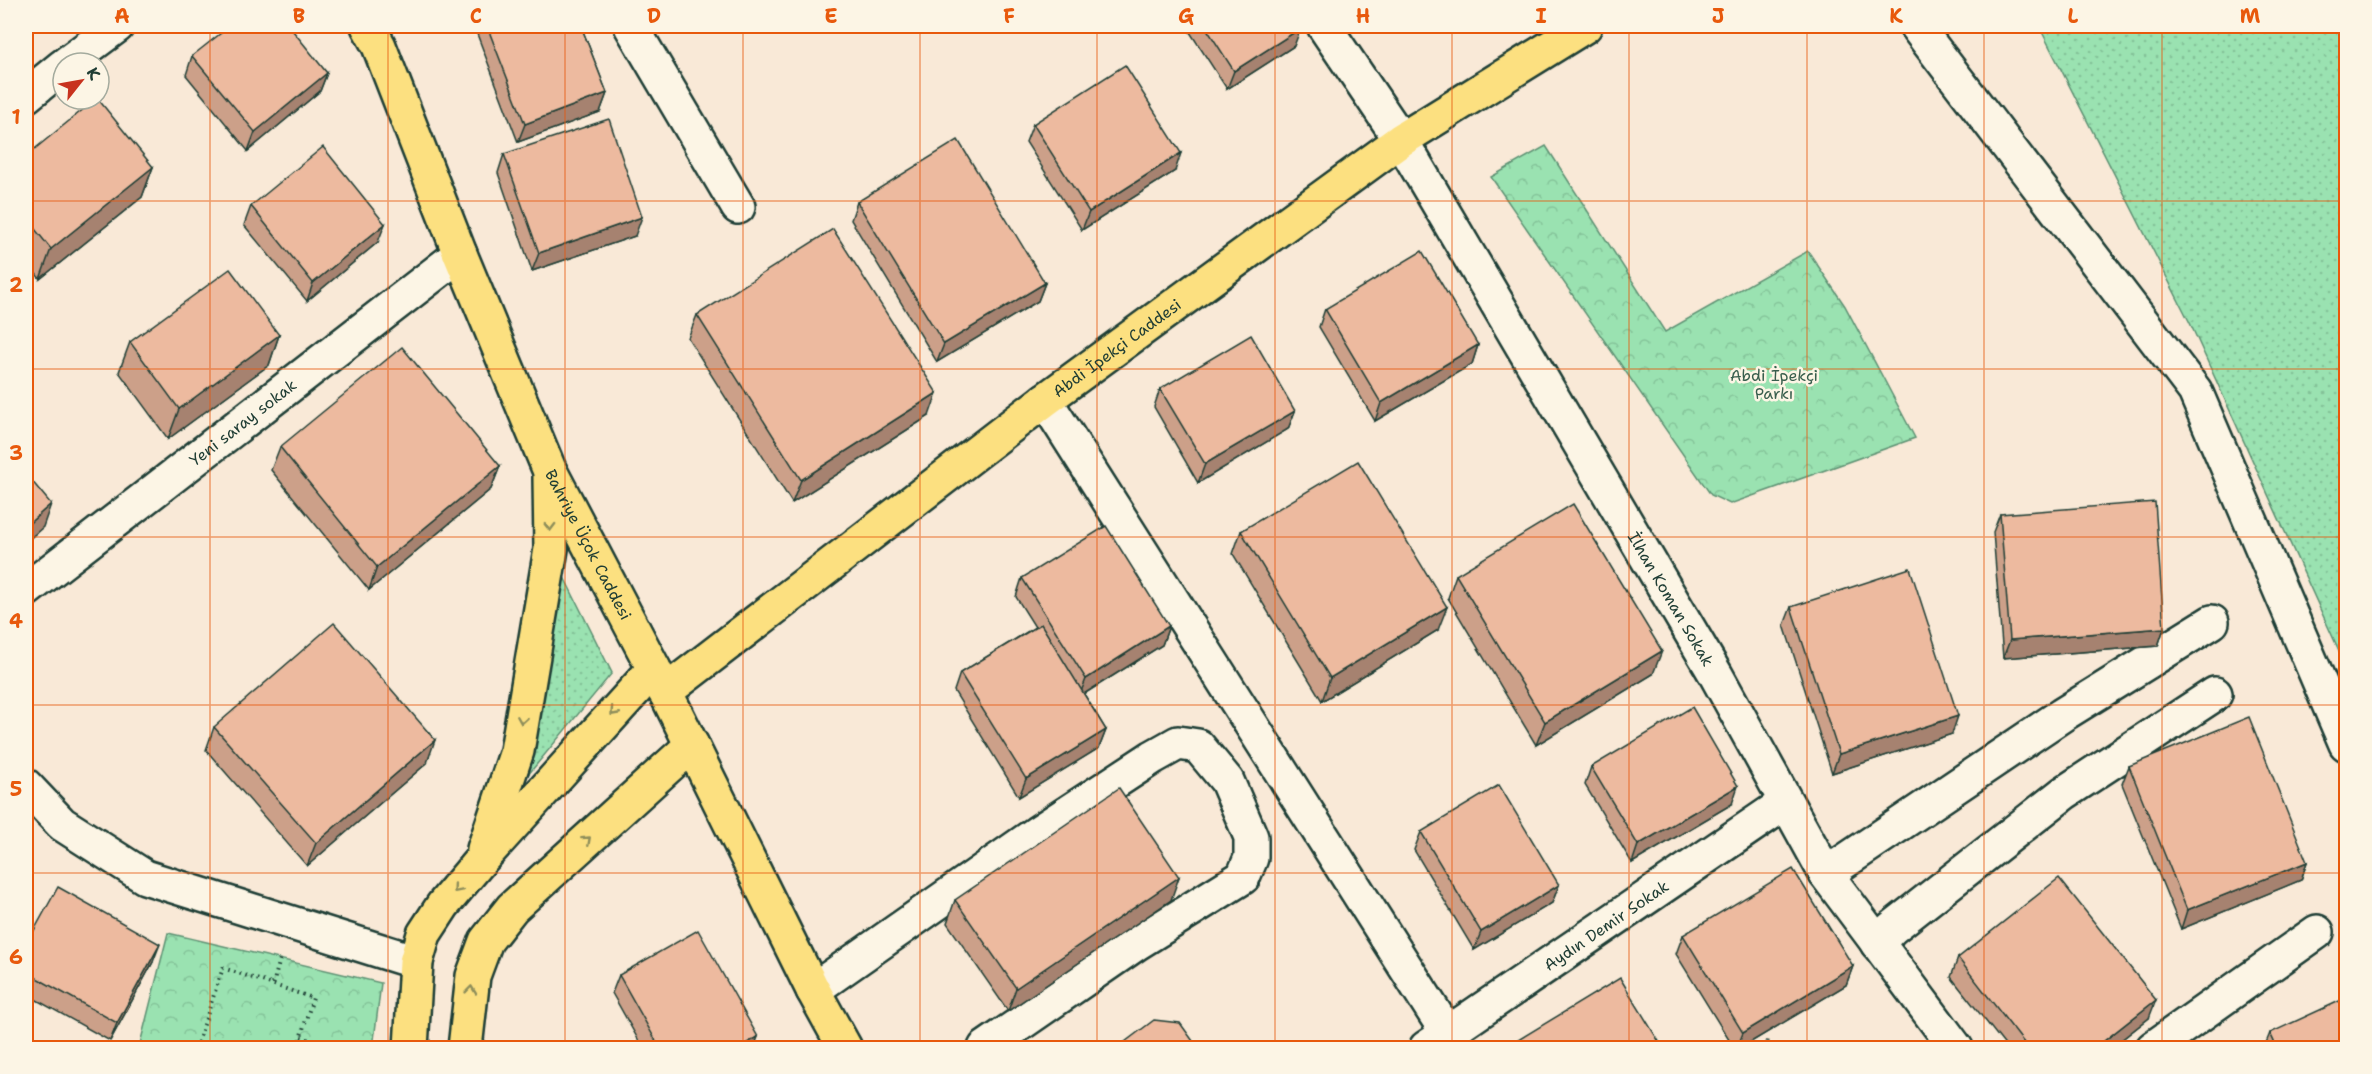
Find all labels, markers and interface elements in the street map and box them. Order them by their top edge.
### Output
text: A [114,3,130,29]
text: B [293,3,305,29]
text: C [470,3,482,29]
text: D [647,3,661,29]
text: E [824,3,838,29]
text: F [1003,3,1015,29]
text: G [1178,3,1194,29]
text: H [1356,3,1370,29]
text: I [1535,3,1547,29]
text: J [1712,3,1725,29]
text: K [1889,3,1903,29]
text: L [2068,3,2079,29]
text: M [2240,3,2261,29]
north arrow [51,51,111,111]
text: K [82,63,105,84]
text: 1 [11,104,21,130]
text: 2 [9,272,23,298]
street label: Abdi İpekçi Caddesi [1048,294,1185,402]
park label: Abdi İpekçi Parkı [1730,365,1818,404]
street label: Yeni saray sokak [185,374,300,470]
text: 3 [9,440,23,466]
street label: Bahriye Üçok Caddesi [541,466,637,623]
one-way arrow [544,523,557,532]
street label: İlhan Koman Sokak [1623,528,1719,670]
text: 4 [9,608,23,634]
one-way arrow [610,705,621,716]
one-way arrow [517,715,529,725]
text: 5 [10,776,22,802]
one-way arrow [580,836,591,847]
street label: Aydın Demir Sokak [1540,875,1673,975]
one-way arrow [453,882,464,893]
text: 6 [9,944,23,970]
one-way arrow [465,986,477,995]

